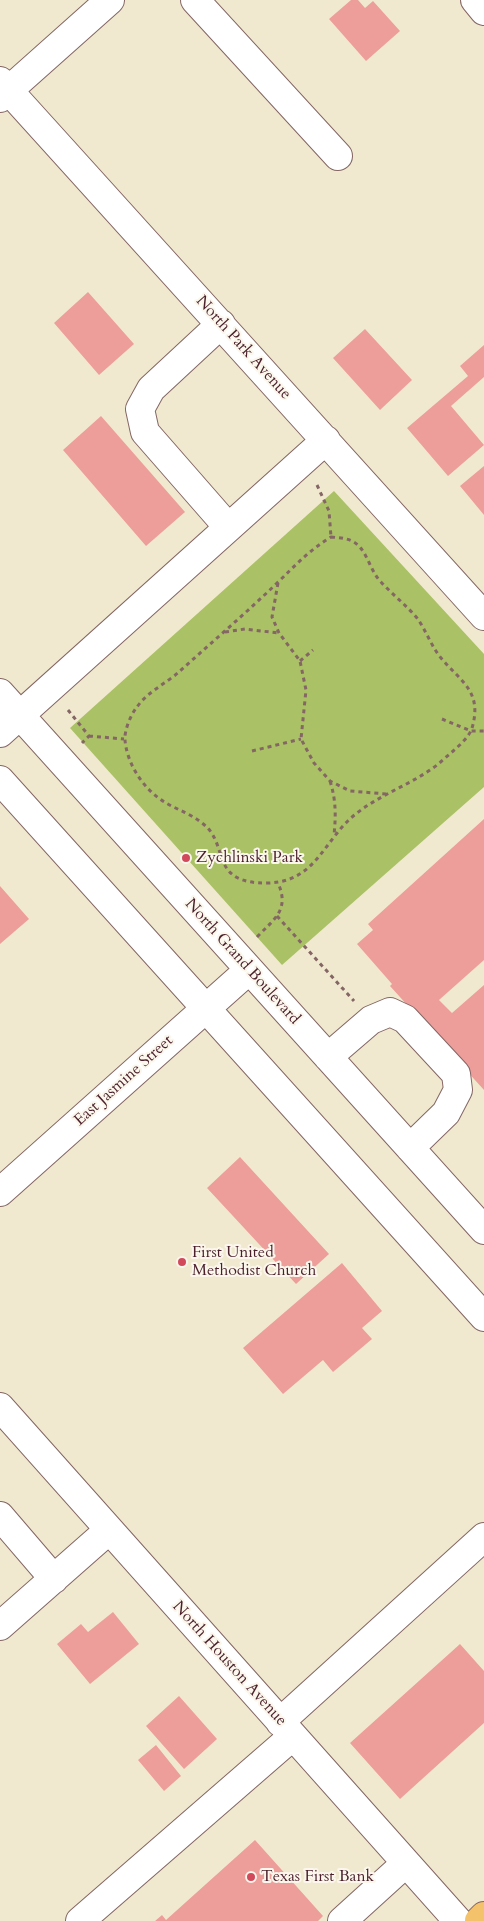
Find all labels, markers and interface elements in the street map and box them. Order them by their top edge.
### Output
street label: North Park Avenue [191,292,295,404]
place label: Zychlinski Park [196,848,303,868]
marker: Zychlinski Park [180,852,192,864]
street label: North Grand Boulevard [180,895,304,1029]
street label: East Jasmine Street [71,1032,177,1130]
place label: First United Methodist Church [192,1243,316,1281]
marker: First United Methodist Church [176,1256,188,1268]
street label: North Houston Avenue [168,1598,290,1730]
place label: Texas First Bank [261,1867,374,1887]
marker: Texas First Bank [245,1871,257,1883]

